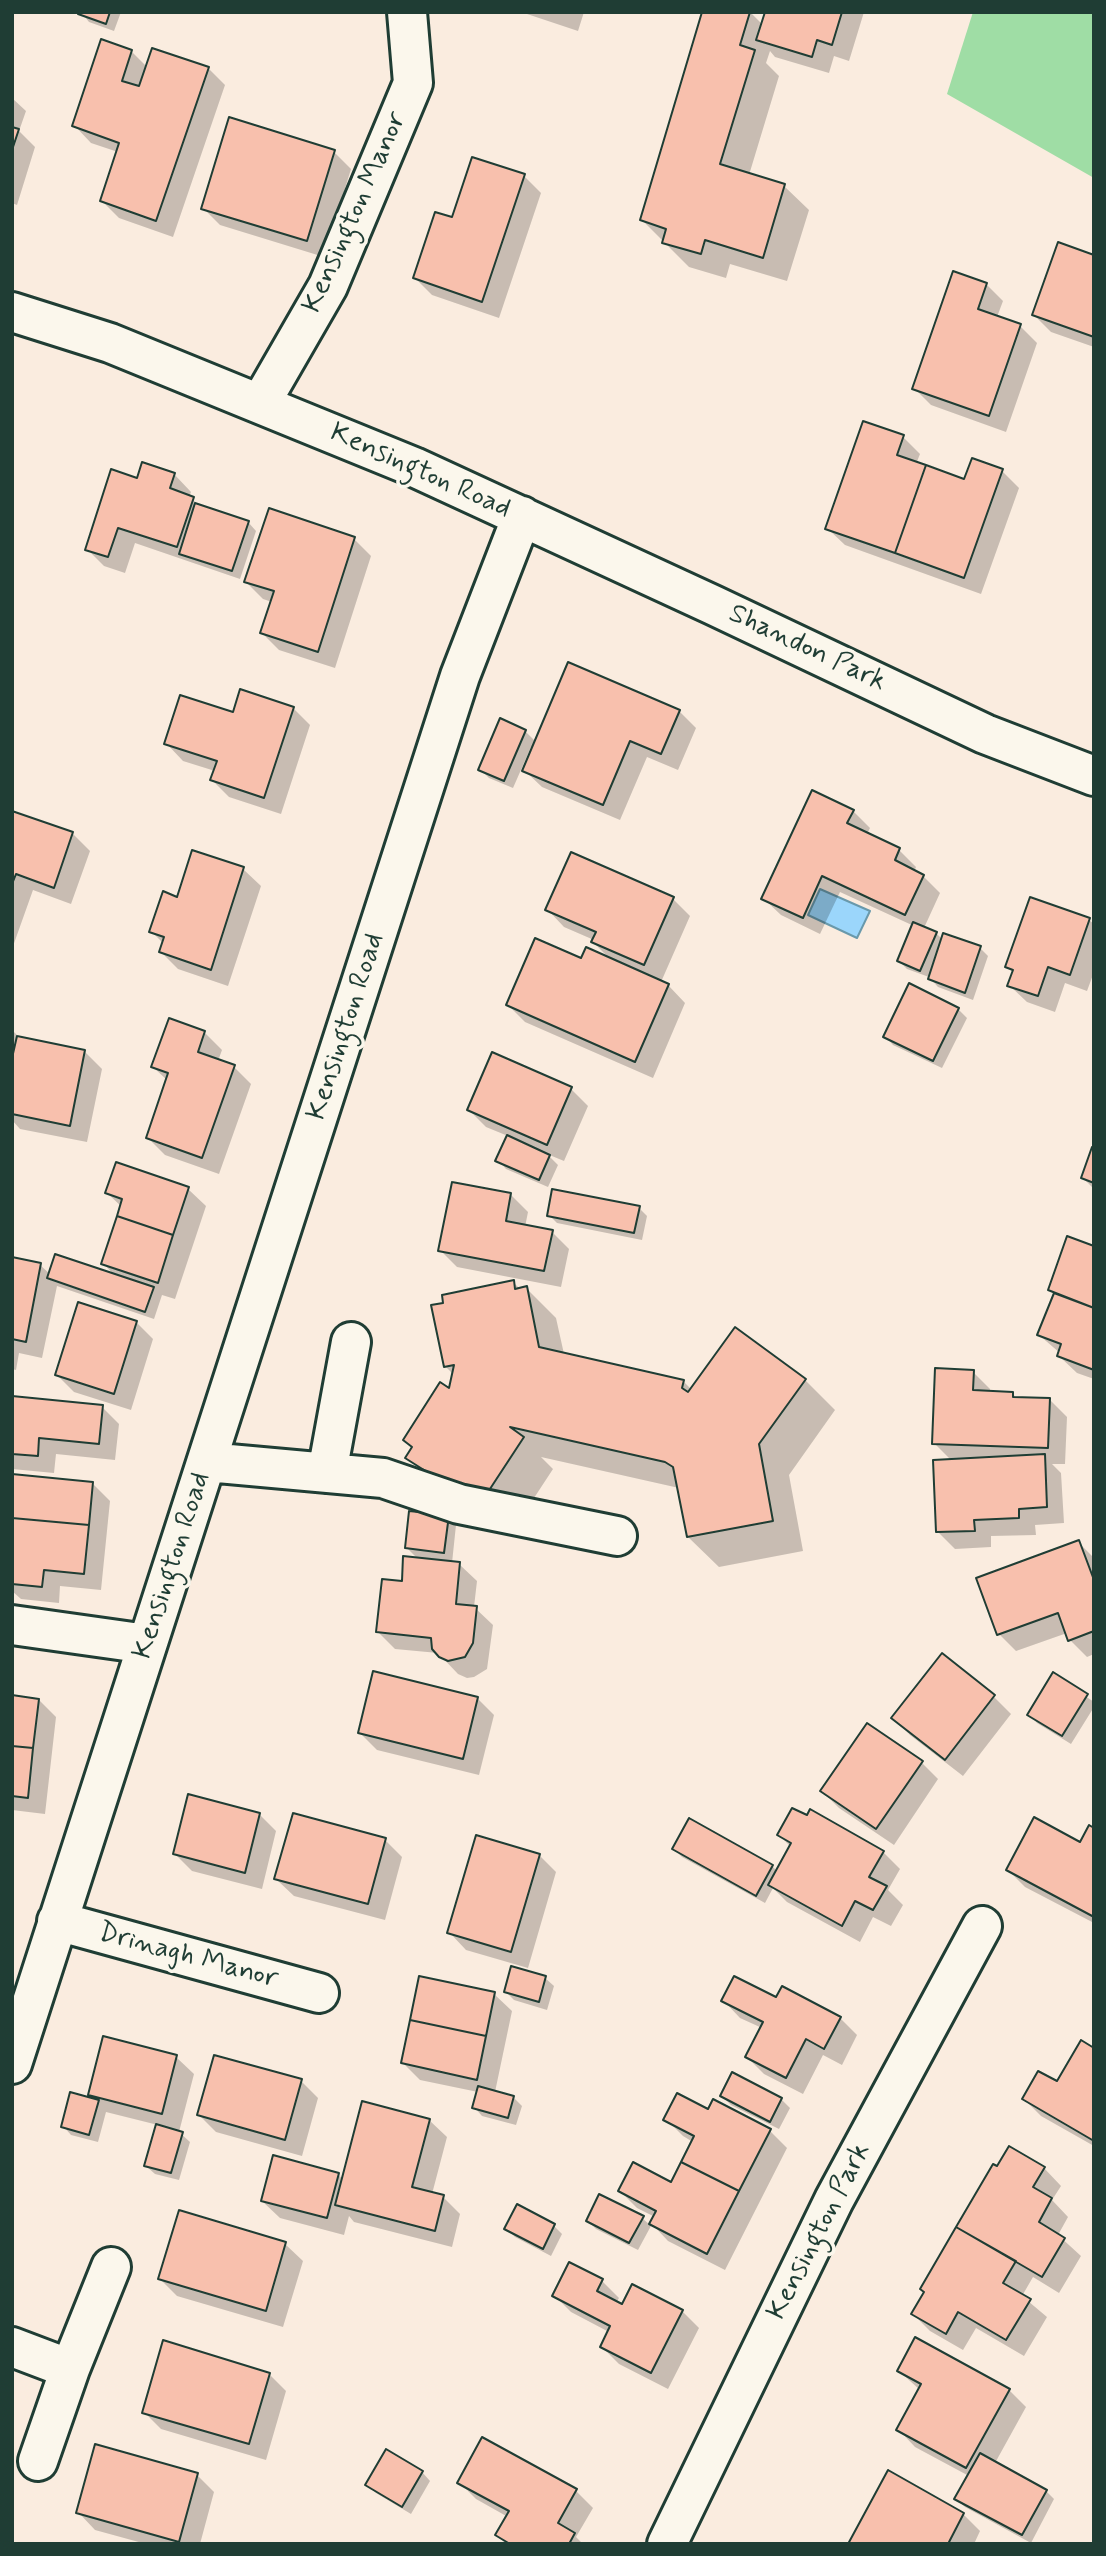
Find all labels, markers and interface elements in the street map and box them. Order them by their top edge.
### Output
street label: Kensington Manor [297,107,415,319]
street label: Kensington Road [324,417,516,527]
street label: Shandon Park [723,598,891,700]
street label: Kensington Road [301,929,393,1125]
street label: Kensington Road [127,1468,219,1664]
street label: Drinagh Manor [94,1917,282,1997]
street label: Kensington Park [761,2138,879,2326]

